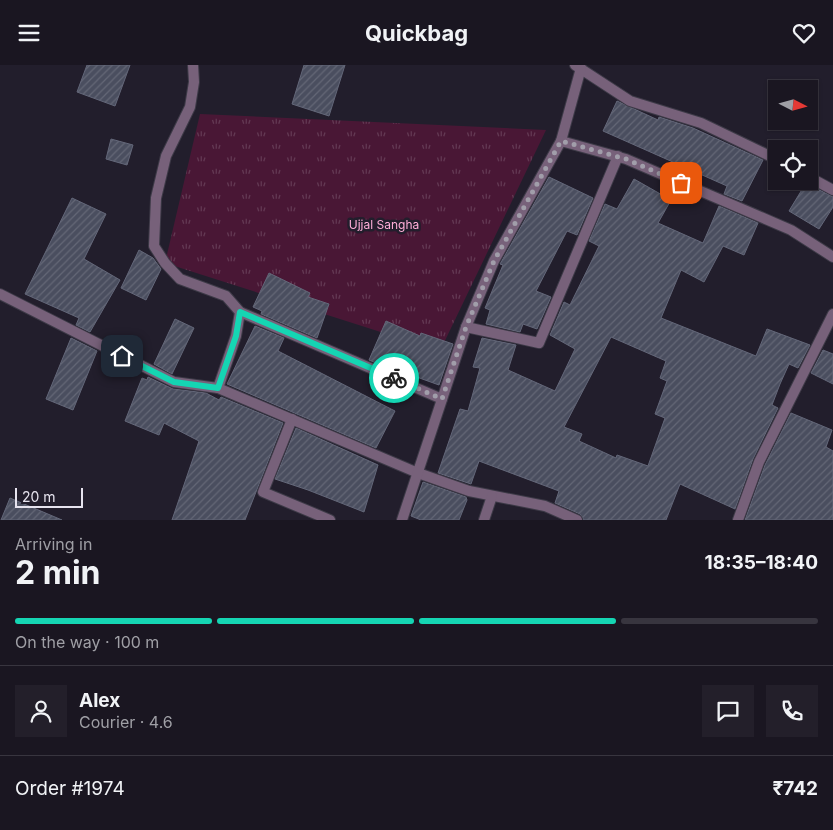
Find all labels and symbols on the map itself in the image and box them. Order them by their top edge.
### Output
north arrow [768,80,818,130]
pin [660,162,702,204]
park label: Ujjal Sangha [349,217,419,232]
pin [101,335,143,377]
courier [369,353,419,403]
scale bar [15,485,82,508]

